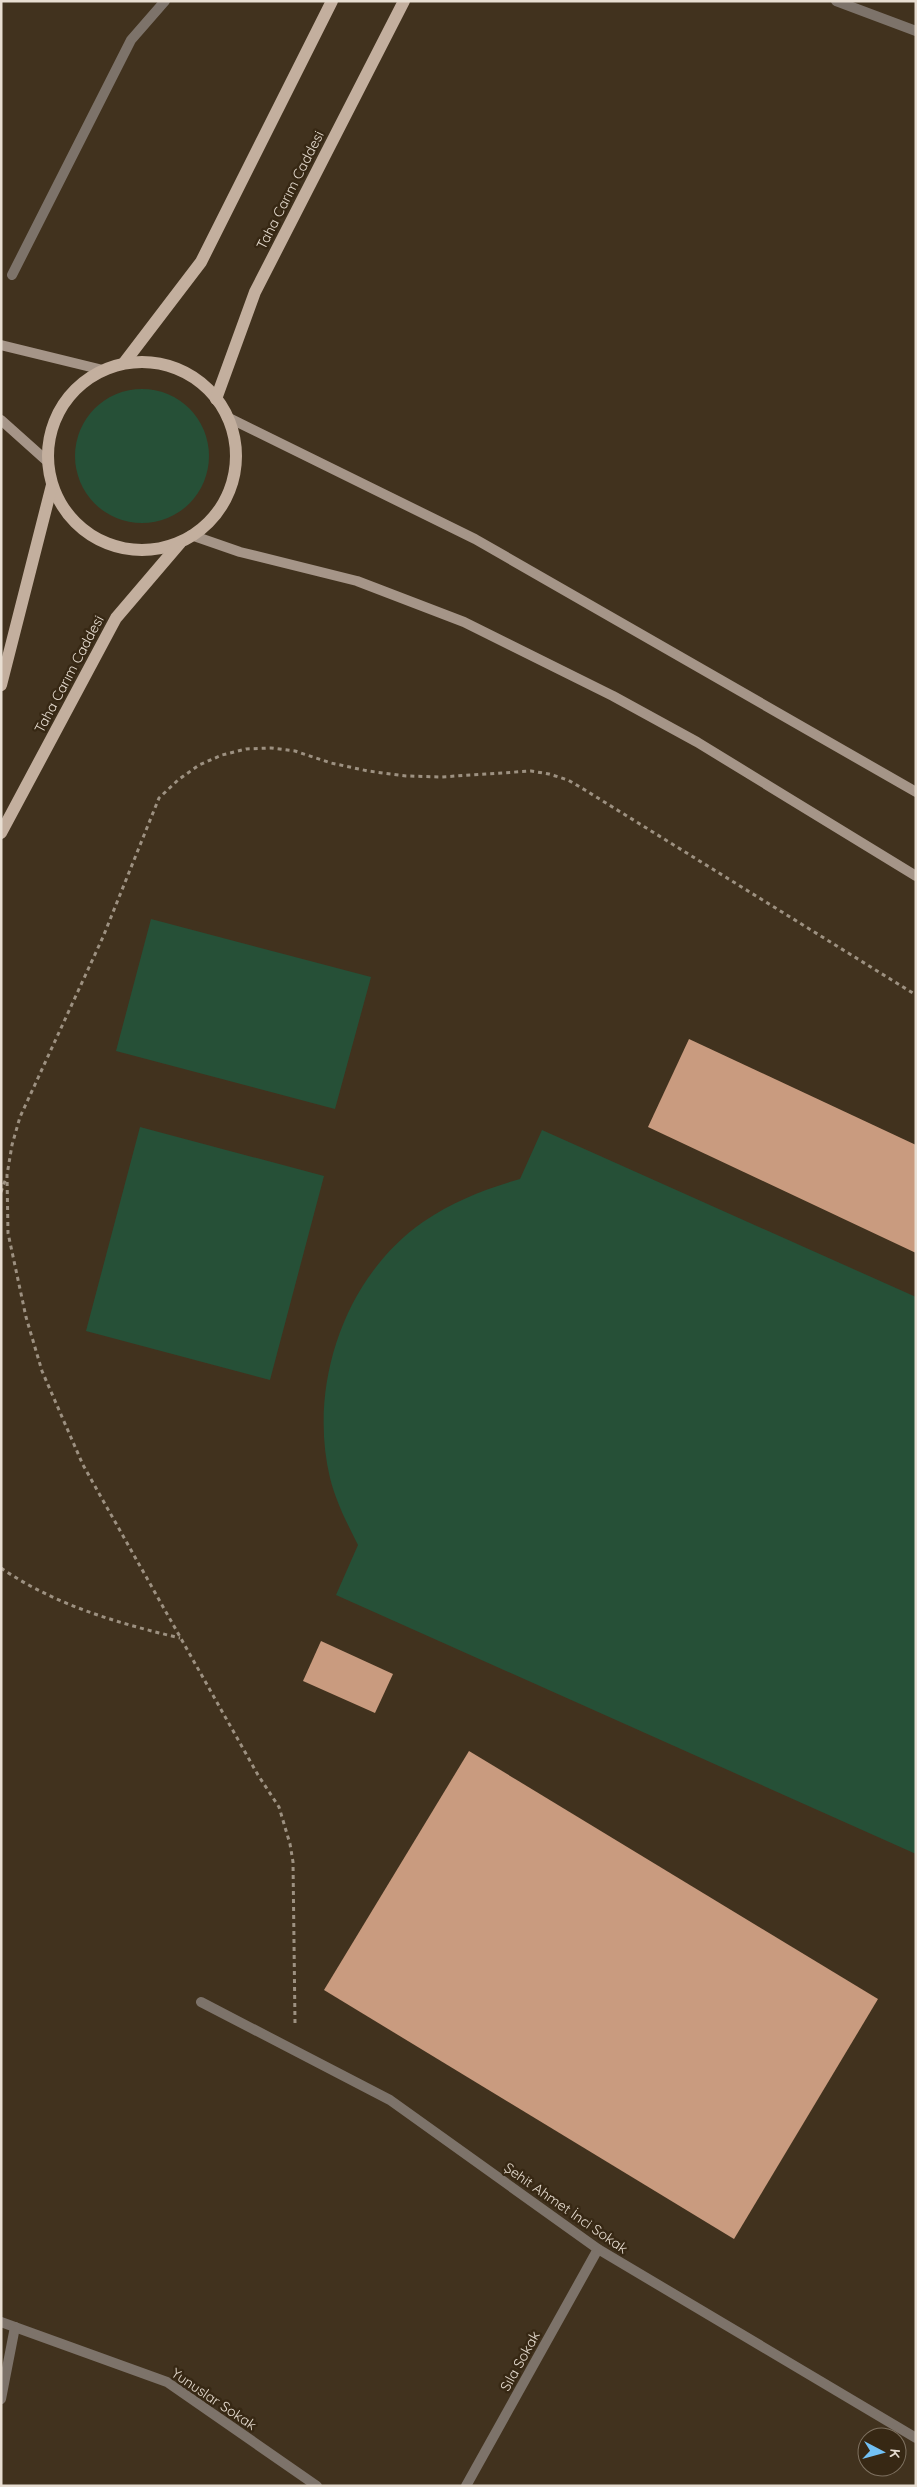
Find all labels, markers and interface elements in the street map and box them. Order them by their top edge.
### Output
street label: Taha Carım Caddesi [252,128,328,252]
street label: Taha Carım Caddesi [30,612,108,736]
street label: Şehit Ahmet İnci Sokak [501,2158,631,2258]
street label: Sıla Sokak [496,2328,544,2394]
street label: Yunuslar Sokak [168,2364,260,2434]
north arrow [857,2427,907,2477]
text: K [885,2448,904,2459]

